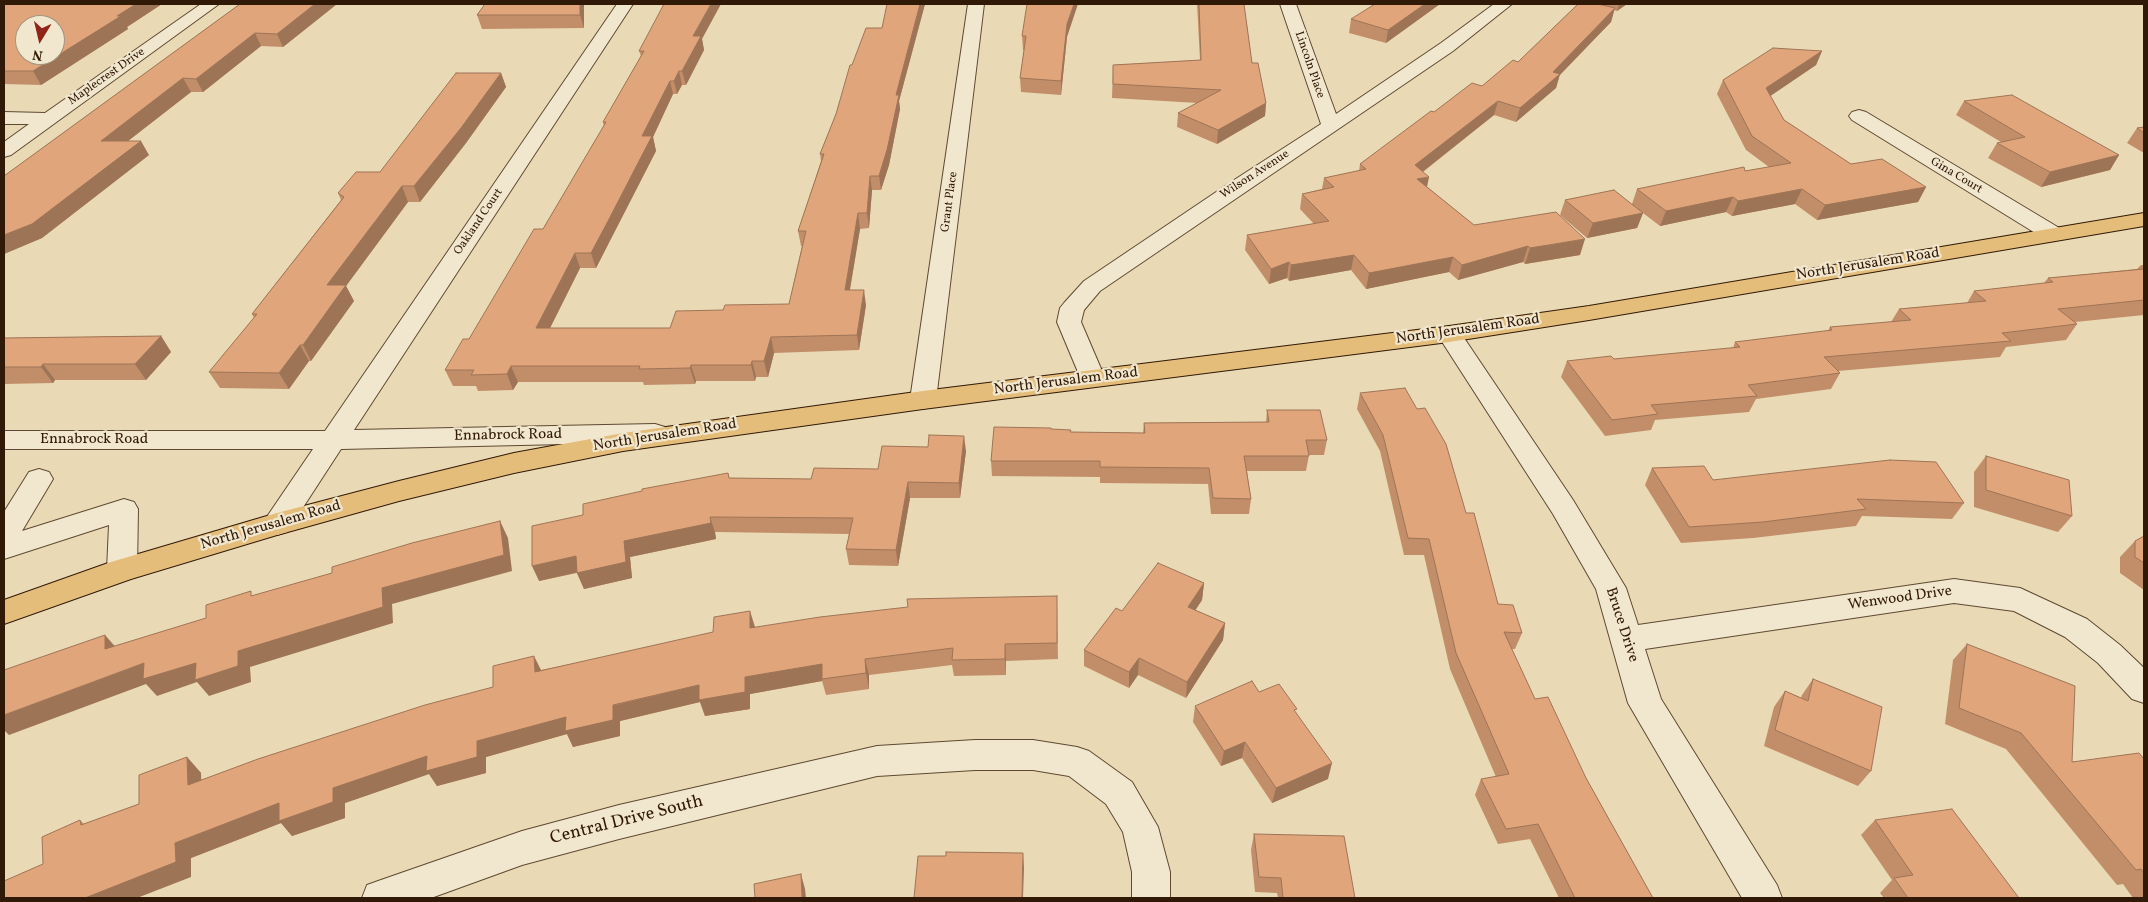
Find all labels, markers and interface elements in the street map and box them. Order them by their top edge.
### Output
north arrow [15,15,65,65]
street label: Lincoln Place [1291,30,1327,100]
text: N [31,44,44,65]
street label: Maplecrest Drive [66,45,148,109]
street label: Wilson Avenue [1218,147,1292,203]
street label: Gina Court [1927,155,1985,197]
street label: Grant Place [939,171,961,233]
street label: Oakland Court [451,186,507,258]
street label: North Jerusalem Road [1795,245,1941,285]
street label: North Jerusalem Road [1395,311,1541,349]
street label: North Jerusalem Road [993,364,1139,400]
street label: North Jerusalem Road [592,416,738,456]
street label: Ennabrock Road [454,426,562,446]
street label: Ennabrock Road [40,431,148,449]
street label: North Jerusalem Road [199,497,343,555]
street label: Wenwood Drive [1847,583,1953,615]
street label: Bruce Drive [1600,585,1642,665]
street label: Central Drive South [548,792,706,850]

